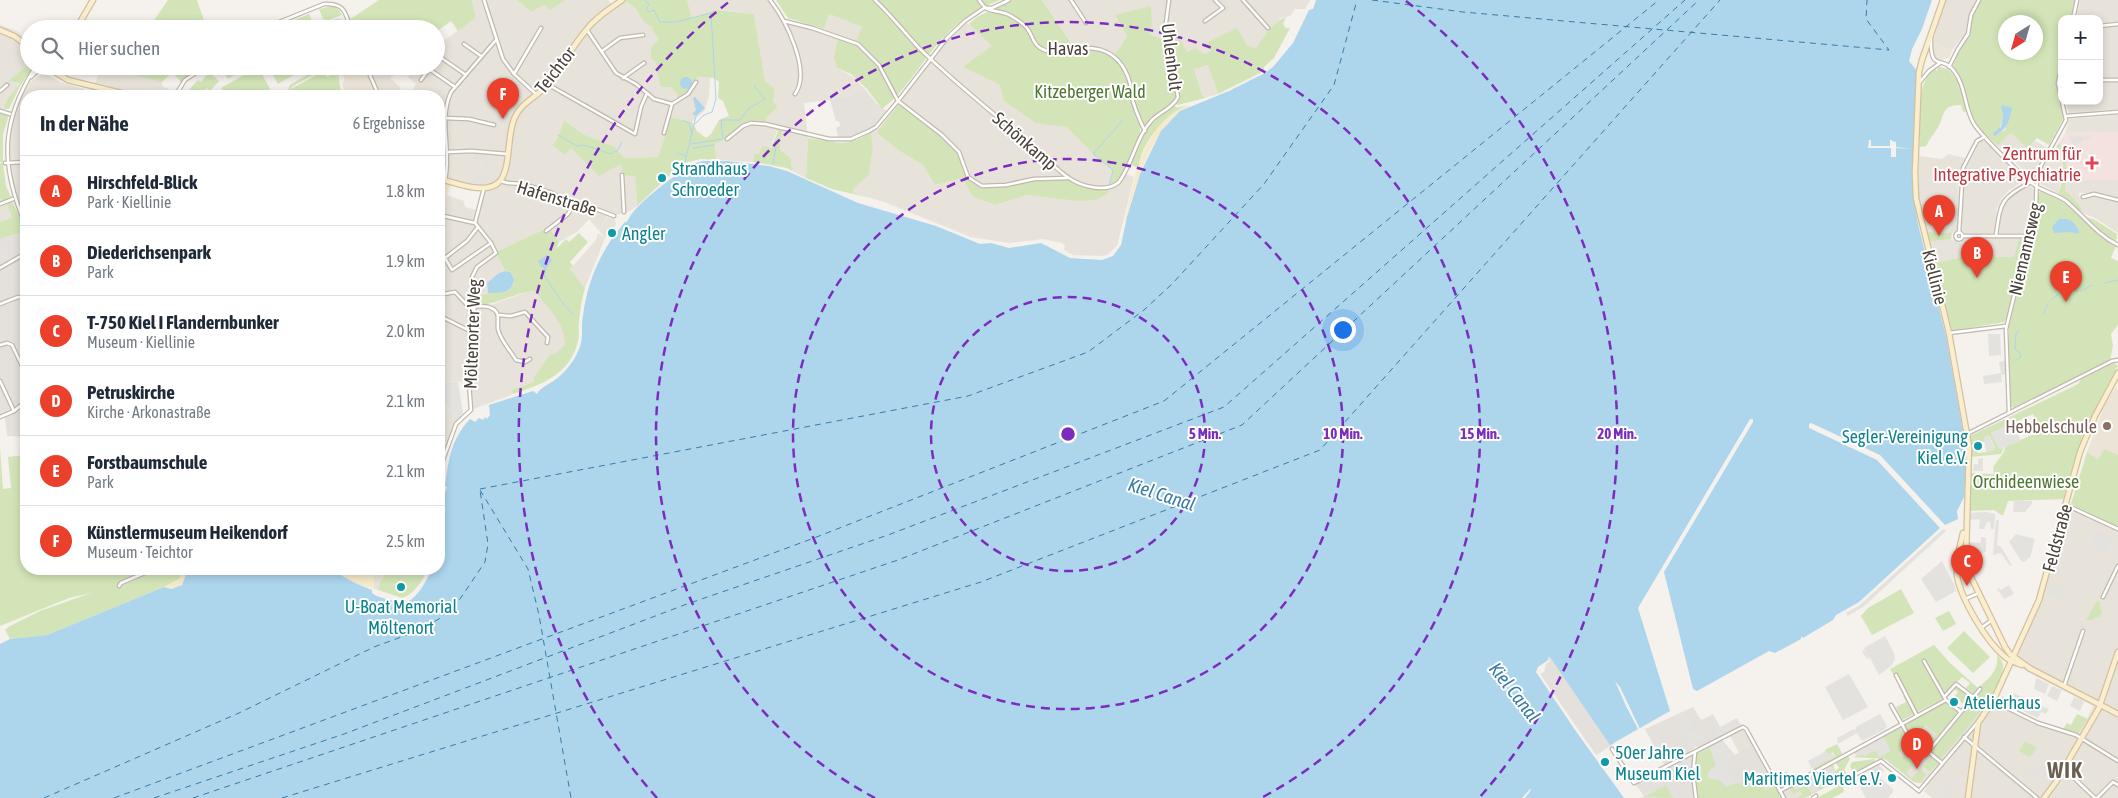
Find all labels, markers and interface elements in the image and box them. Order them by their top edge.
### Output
north arrow [1998,15,2043,60]
map controls [2058,15,2103,105]
button: + [2058,15,2103,60]
search box [20,20,445,75]
street label: Uhlenholt [1157,22,1187,92]
icon: search [38,34,66,62]
text: Hier suchen [78,37,160,59]
street label: Havas [1048,38,1088,59]
street label: Teichtor [530,42,580,97]
button: − [2058,60,2103,105]
pin: F [487,78,519,119]
park label: Kitzeberger Wald [1034,81,1146,102]
street label: Schönkamp [989,108,1061,174]
text: In der Nähe [40,111,129,135]
text: 6 Ergebnisse [353,114,425,132]
place label: Zentrum für Integrative Psychiatrie [1933,143,2082,185]
marker: Zentrum für Integrative Psychiatrie [2085,156,2099,170]
place label: Strandhaus Schroeder [672,158,747,200]
text: Hirschfeld-Blick [87,171,197,193]
marker: Strandhaus Schroeder [656,172,668,184]
street label: Hafenstraße [515,176,599,220]
text: A [52,182,60,200]
text: 1.8 km [386,182,425,200]
text: Park · Kiellinie [87,193,171,211]
pin: A [1923,195,1955,236]
street label: Niemannsweg [2004,200,2046,297]
place label: Angler [622,223,666,244]
marker: Angler [606,227,618,239]
pin: B [1961,237,1993,278]
text: Diederichsenpark [87,241,211,263]
street label: Kiellinie [1918,247,1952,307]
text: B [52,252,60,270]
text: 1.9 km [386,252,425,270]
pin: E [2050,261,2082,302]
text: Park [87,263,114,281]
street label: Möltenorter Weg [460,278,484,389]
text: T-750 Kiel I Flandernbunker [87,311,279,333]
your location [1330,317,1356,343]
text: C [52,322,60,340]
text: 2.0 km [386,322,425,340]
text: Museum · Kiellinie [87,333,195,351]
text: Petruskirche [87,381,175,403]
text: D [52,392,60,410]
text: 2.1 km [386,392,425,410]
text: Kirche · Arkonastraße [87,403,211,421]
place label: Hebbelschule [2005,416,2097,437]
marker: Hebbelschule [2101,420,2113,432]
centre of rings [1059,425,1077,443]
text: 5 Min. [1189,425,1222,442]
text: 10 Min. [1323,425,1363,442]
text: 15 Min. [1460,425,1500,442]
text: 20 Min. [1597,425,1637,442]
place label: Segler-Vereinigung Kiel e.V. [1842,426,1968,468]
marker: Segler-Vereinigung Kiel e.V. [1972,440,1984,452]
text: Forstbaumschule [87,451,207,473]
text: E [53,462,59,480]
text: 2.1 km [386,462,425,480]
park label: Orchideenwiese [1973,471,2079,492]
text: Park [87,473,114,491]
water label: Kiel Canal [1126,473,1198,515]
street label: Feldstraße [2038,502,2076,574]
text: Künstlermuseum Heikendorf [87,521,288,543]
text: F [53,532,59,550]
text: 2.5 km [386,532,425,550]
text: Museum · Teichtor [87,543,193,561]
pin: C [1951,545,1983,586]
marker: U-Boat Memorial Möltenort [395,581,407,593]
place label: U-Boat Memorial Möltenort [345,596,457,638]
water label: Kiel Canal [1485,658,1545,726]
place label: Atelierhaus [1964,692,2041,713]
marker: Atelierhaus [1948,696,1960,708]
pin: D [1901,728,1933,769]
place label: 50er Jahre Museum Kiel [1615,742,1701,784]
marker: 50er Jahre Museum Kiel [1599,756,1611,768]
district label: WIK [2046,757,2083,783]
place label: Maritimes Viertel e.V. [1743,768,1882,789]
marker: Maritimes Viertel e.V. [1886,772,1898,784]

